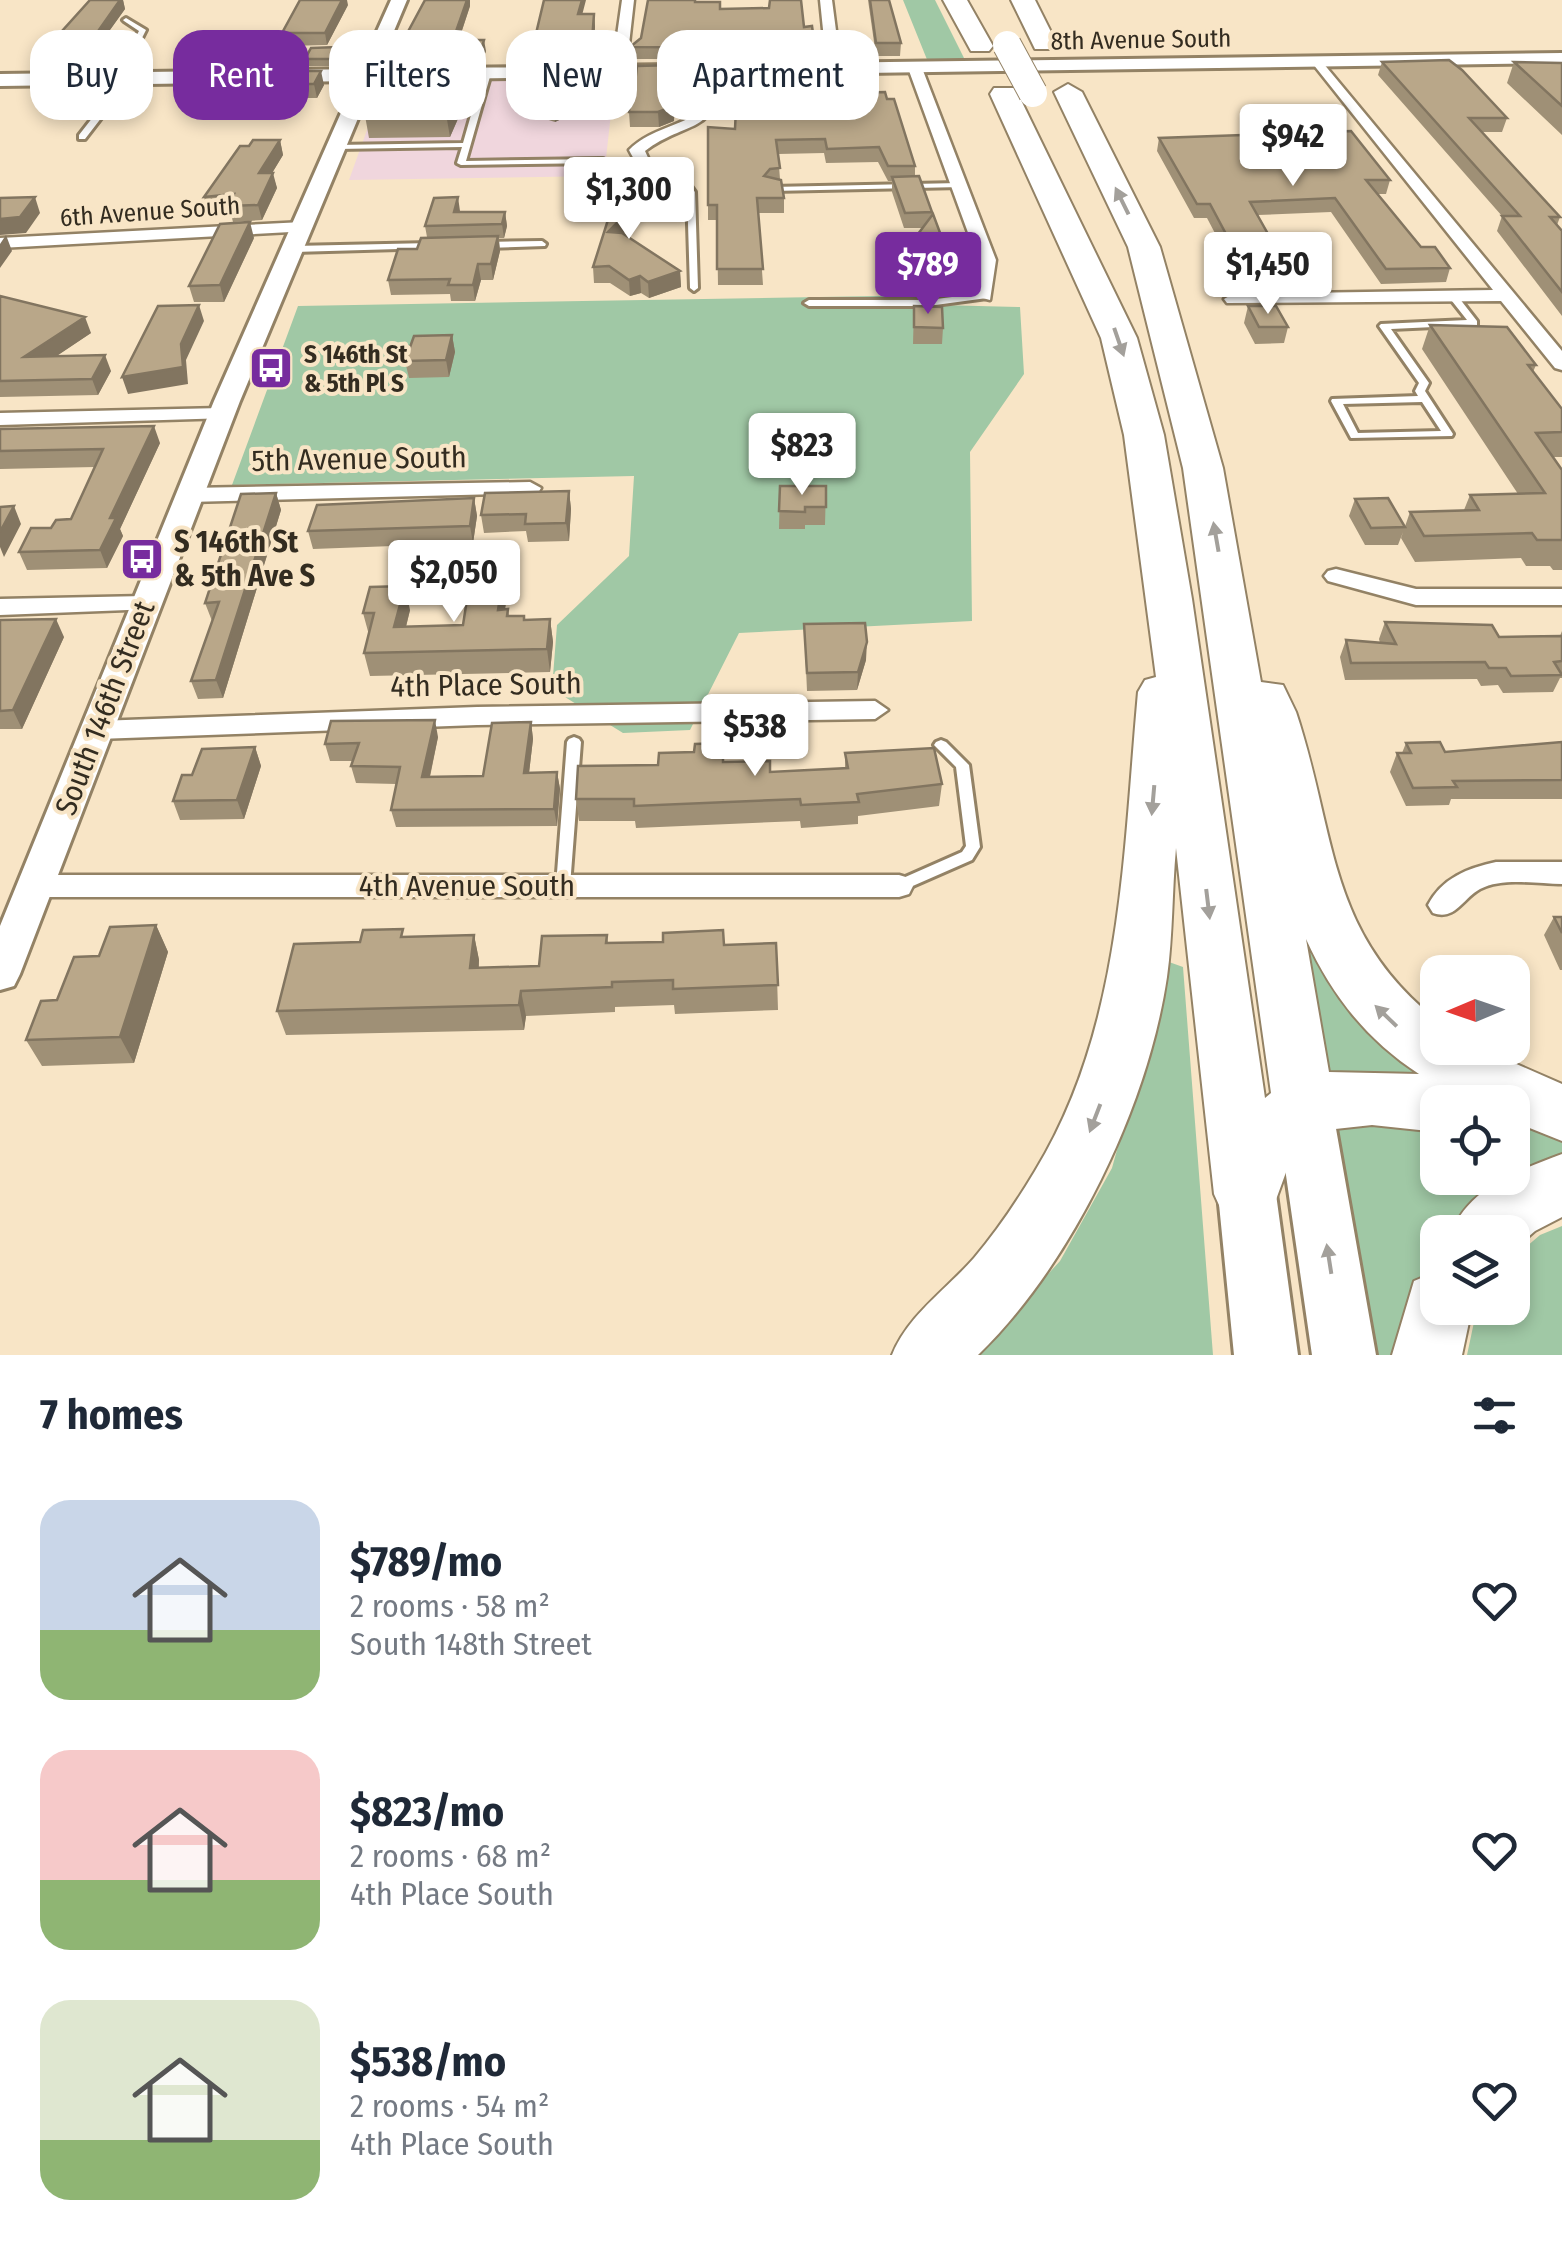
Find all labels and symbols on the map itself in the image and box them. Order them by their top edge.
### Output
street label: 8th Avenue South [1050,23,1232,57]
pin: $942 [1234,104,1352,189]
pin: $1,300 [548,157,710,242]
one-way arrow [1113,187,1130,216]
street label: 6th Avenue South [59,191,241,233]
pin: $789 [869,232,987,317]
pin: $1,450 [1187,232,1349,317]
one-way arrow [1113,328,1128,358]
place label: S 146th St & 5th Pl S [304,340,409,399]
bus stop icon: S 146th St & 5th Pl S [248,345,294,391]
pin: $823 [743,413,861,498]
street label: 5th Avenue South [251,439,467,479]
one-way arrow [1208,521,1223,552]
place label: S 146th St & 5th Ave S [174,524,315,594]
bus stop icon: S 146th St & 5th Ave S [119,536,165,582]
pin: $2,050 [373,540,535,625]
street label: South 146th Street [48,596,162,820]
street label: 4th Place South [390,665,582,705]
pin: $538 [696,694,814,779]
one-way arrow [1144,785,1160,817]
street label: 4th Avenue South [359,868,575,904]
one-way arrow [1201,888,1217,920]
north arrow [1420,955,1530,1065]
one-way arrow [1375,1005,1399,1028]
one-way arrow [1086,1103,1102,1133]
one-way arrow [1320,1242,1336,1274]

